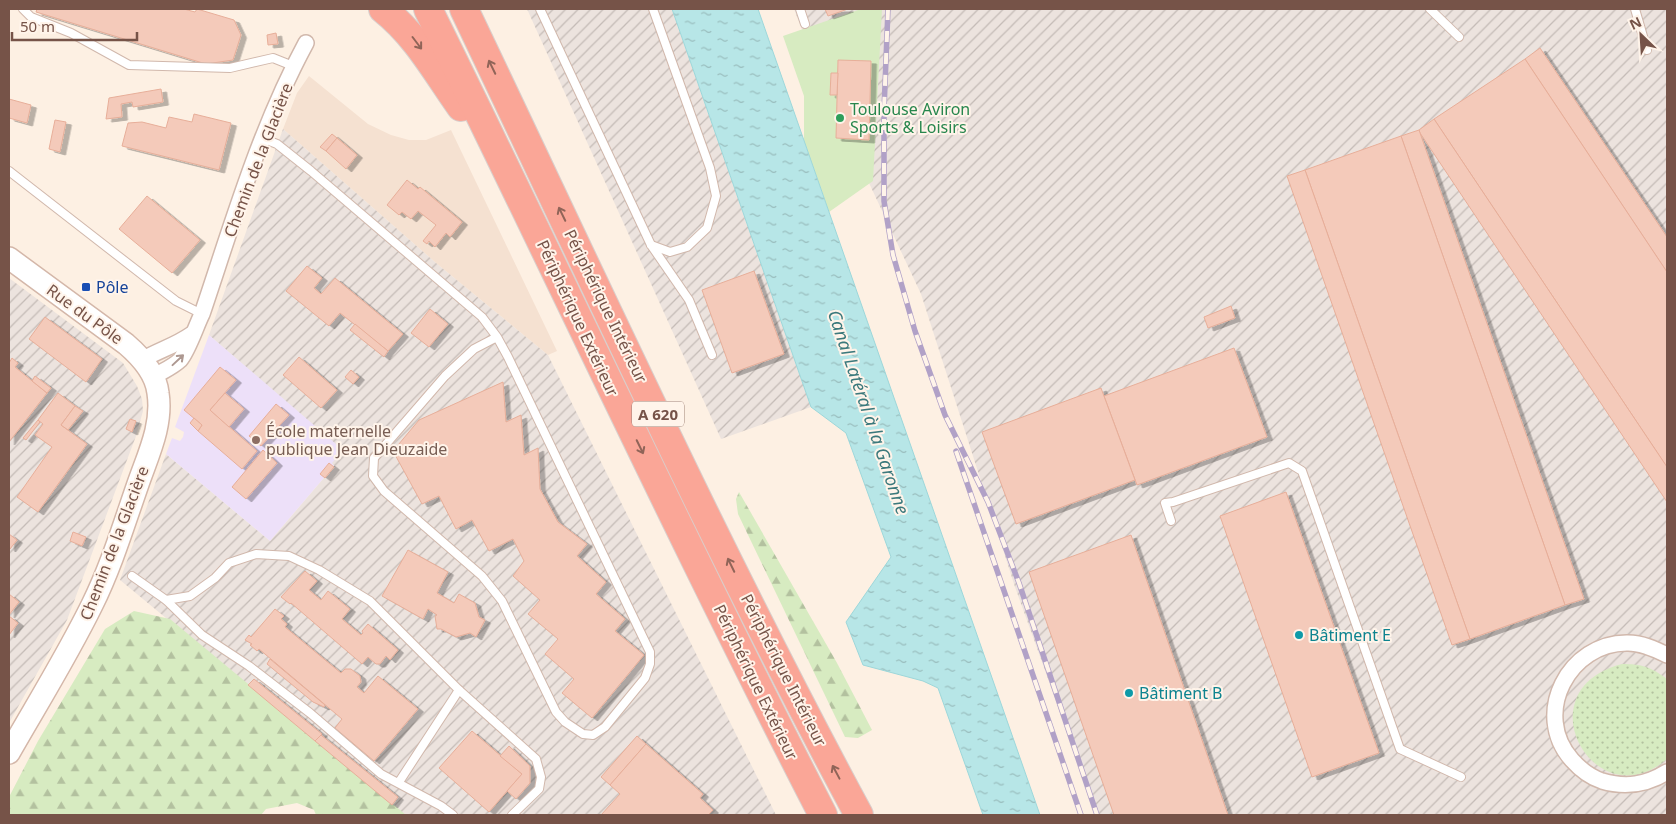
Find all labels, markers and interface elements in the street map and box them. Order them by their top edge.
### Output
scale bar [12,10,138,42]
north arrow [1616,10,1666,60]
text: N [1626,12,1644,34]
text: 50 m [20,16,55,36]
one-way arrow [412,36,422,50]
one-way arrow [487,60,496,75]
street label: Chemin de la Glacière [218,80,298,240]
place label: Toulouse Aviron Sports & Loisirs [850,98,970,138]
marker: Toulouse Aviron Sports & Loisirs [834,112,846,124]
one-way arrow [557,206,567,221]
street label: Périphérique Intérieur [559,226,653,387]
street label: Périphérique Extérieur [532,236,624,400]
place label: Pôle [96,276,129,298]
street label: Rue du Pôle [42,279,128,349]
marker: Pôle [80,281,92,293]
water label: Canal Latéral à la Garonne [823,307,915,517]
one-way arrow [171,354,184,366]
road number: A 620 [632,402,684,426]
place label: École maternelle publique Jean Dieuzaide [266,420,447,460]
marker: École maternelle publique Jean Dieuzaide [250,434,262,446]
one-way arrow [635,439,645,454]
street label: Chemin de la Glacière [74,463,154,623]
one-way arrow [726,558,735,573]
street label: Périphérique Intérieur [736,590,832,750]
street label: Périphérique Extérieur [709,601,803,764]
place label: Bâtiment E [1309,624,1391,646]
marker: Bâtiment E [1293,629,1305,641]
place label: Bâtiment B [1139,682,1223,704]
marker: Bâtiment B [1123,687,1135,699]
one-way arrow [831,765,841,780]

